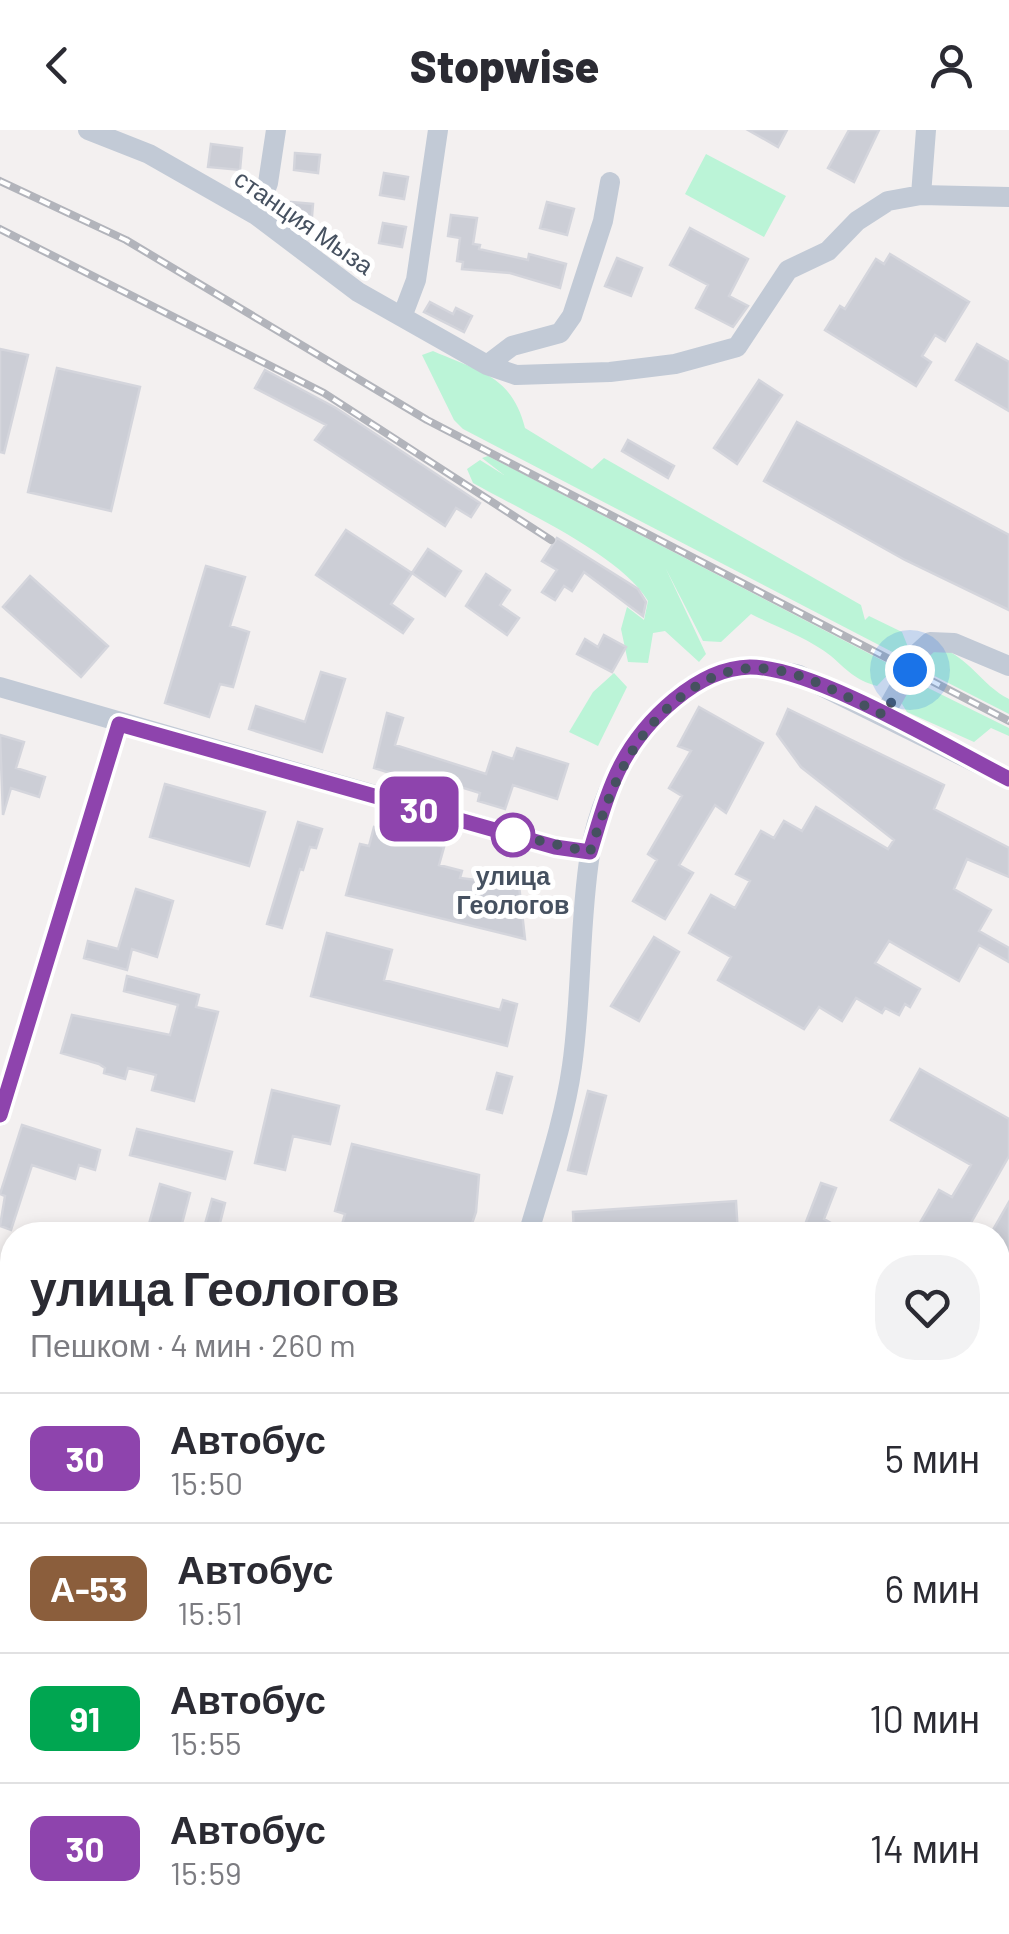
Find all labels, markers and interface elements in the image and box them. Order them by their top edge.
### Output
icon: back [30,38,85,93]
text: Stopwise [410,38,599,92]
icon: person [924,38,979,93]
street label: станция Мыза [229,162,380,280]
your location [885,645,935,695]
line badge: 30 [374,776,464,842]
text: 30 [400,788,438,830]
marker: улица Геологов [492,814,534,856]
place label: улица Геологов [456,860,570,919]
button: heart [875,1255,980,1360]
text: улица Геологов [30,1258,399,1316]
text: Пешком · 4 мин · 260 m [30,1325,356,1363]
text: Автобус [170,1416,326,1462]
text: 5 мин [885,1435,980,1481]
text: 30 [66,1437,104,1479]
text: 15:50 [170,1463,243,1501]
text: Автобус [177,1546,333,1592]
text: 6 мин [884,1565,980,1611]
text: А-53 [50,1567,127,1609]
text: 15:51 [177,1593,243,1631]
text: Автобус [170,1676,326,1722]
text: 10 мин [869,1695,980,1741]
text: 91 [70,1697,100,1739]
text: 15:55 [170,1723,241,1761]
text: Автобус [170,1806,326,1852]
text: 14 мин [870,1825,980,1871]
text: 30 [66,1827,104,1869]
text: 15:59 [170,1853,242,1891]

